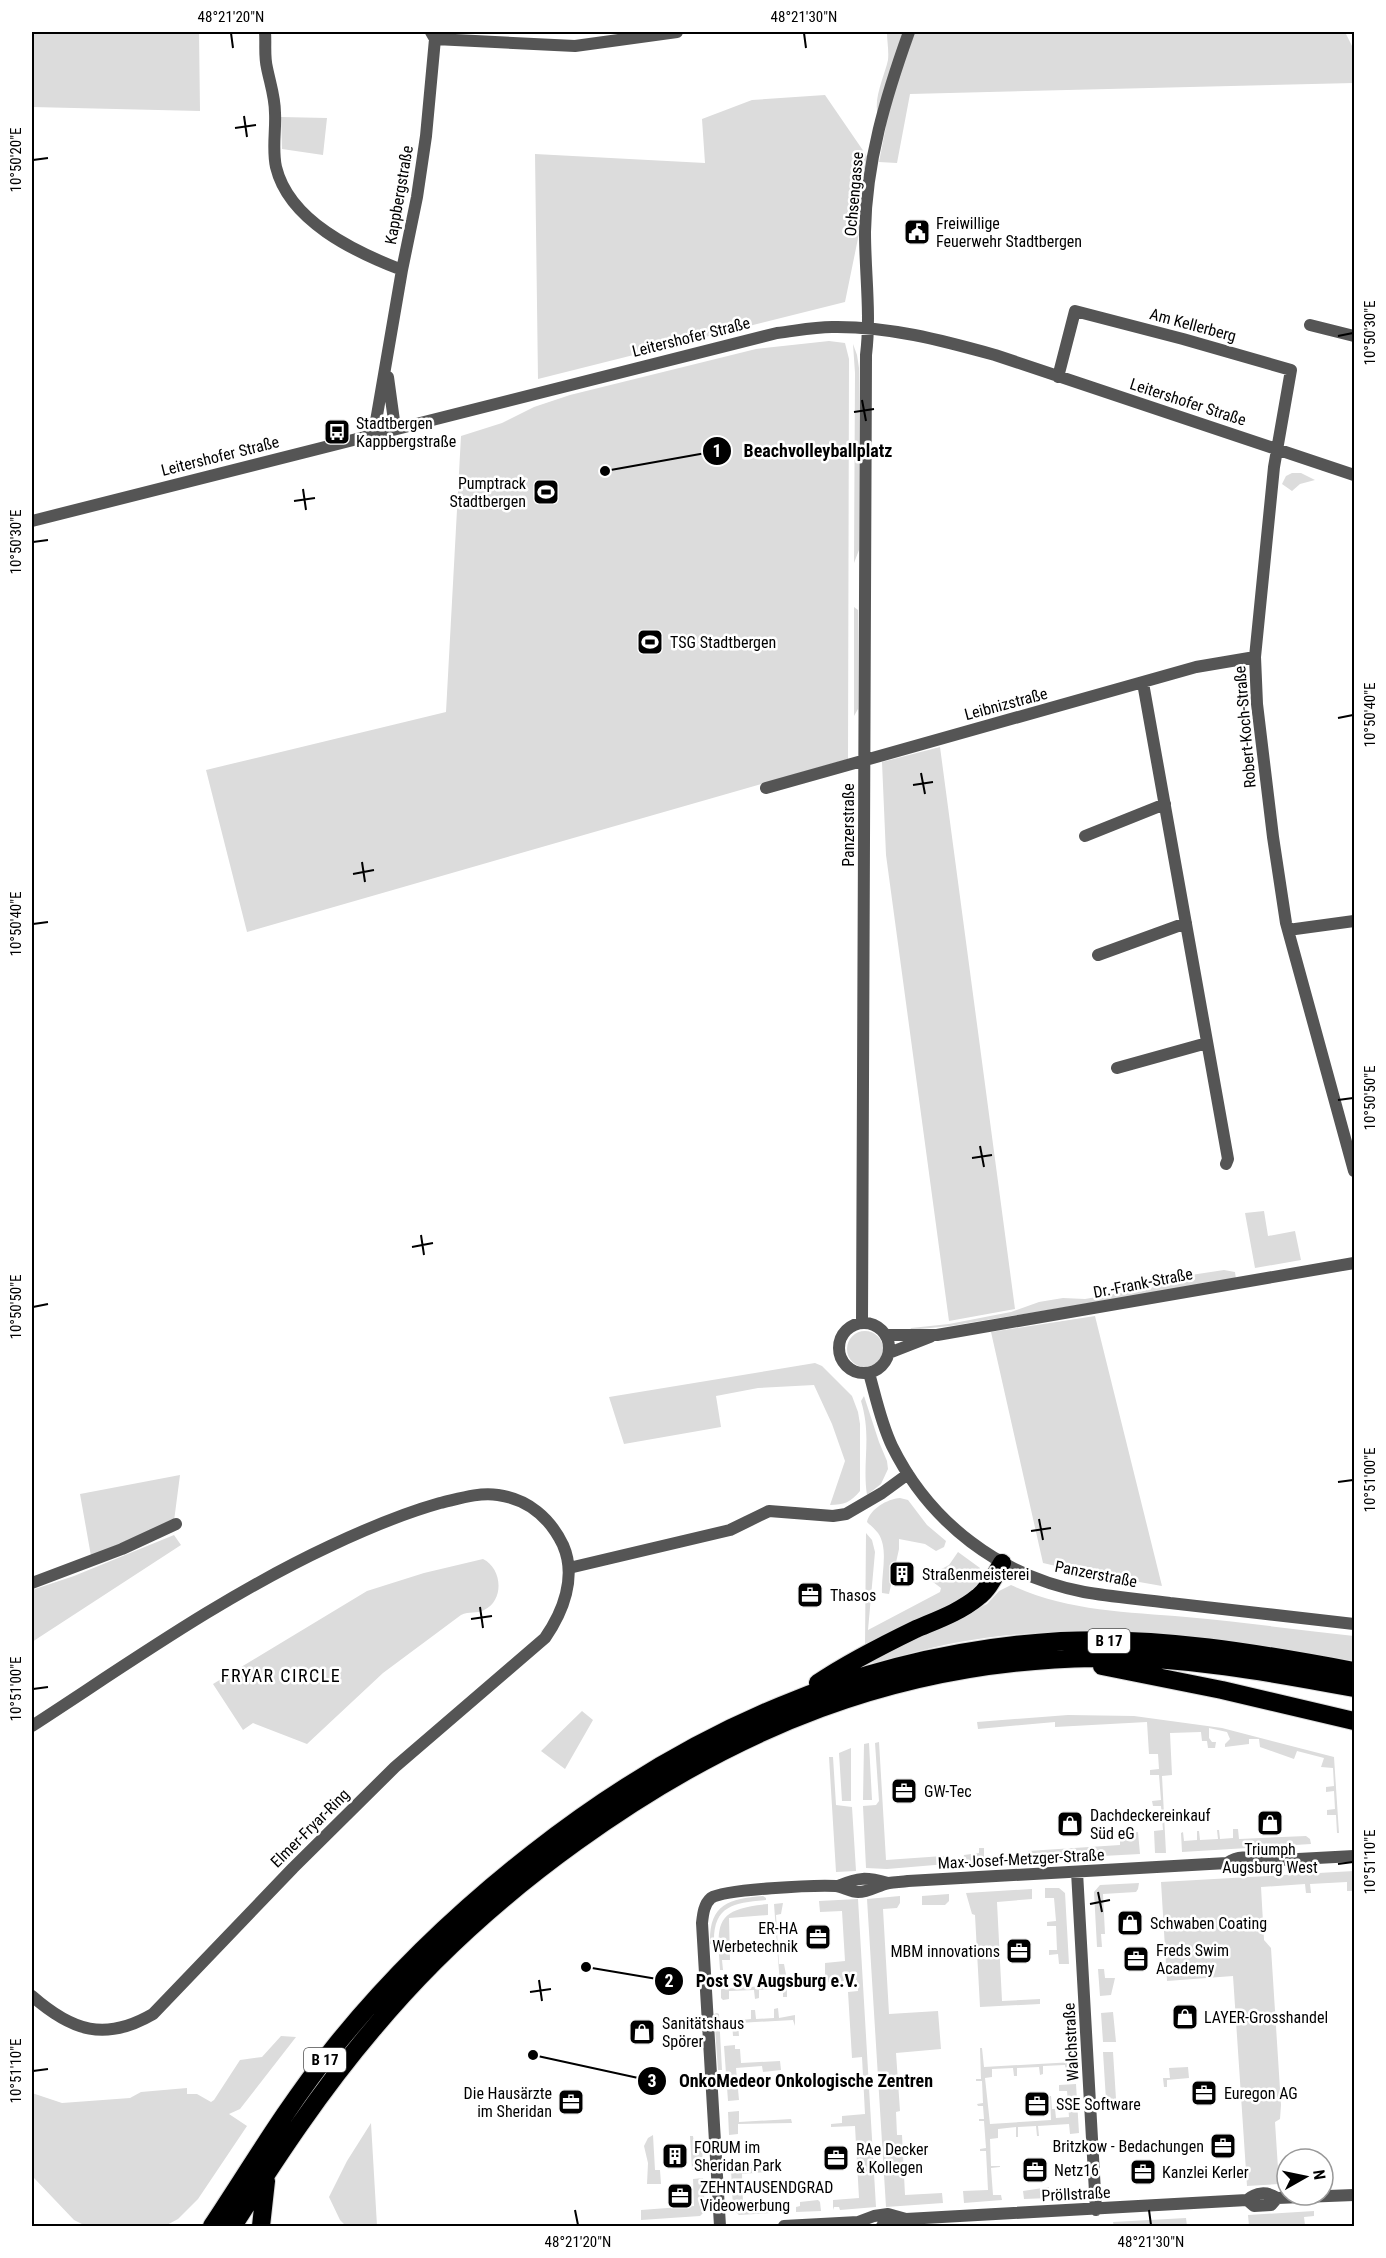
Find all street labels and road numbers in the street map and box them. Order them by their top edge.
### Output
street label: Kappbergstraße [381,144,417,246]
street label: Ochsengasse [841,151,867,237]
street label: Am Kellerberg [1148,304,1238,346]
street label: Leitershofer Straße [630,313,752,361]
street label: Leitershofer Straße [1128,374,1248,430]
street label: Leitershofer Straße [159,432,281,480]
street label: Robert-Koch-Straße [1230,665,1260,789]
street label: Leibnizstraße [962,684,1050,724]
street label: Panzerstraße [839,783,858,867]
street label: Dr.-Frank-Straße [1092,1264,1194,1302]
street label: Panzerstraße [1053,1557,1139,1591]
road number: B 17 [1088,1629,1130,1653]
street label: Elmer-Fryar-Ring [267,1785,353,1871]
street label: Max-Josef-Metzger-Straße [937,1845,1105,1873]
street label: Walchstraße [1059,2002,1083,2082]
road number: B 17 [304,2048,346,2072]
street label: Pröllstraße [1041,2183,1111,2205]

